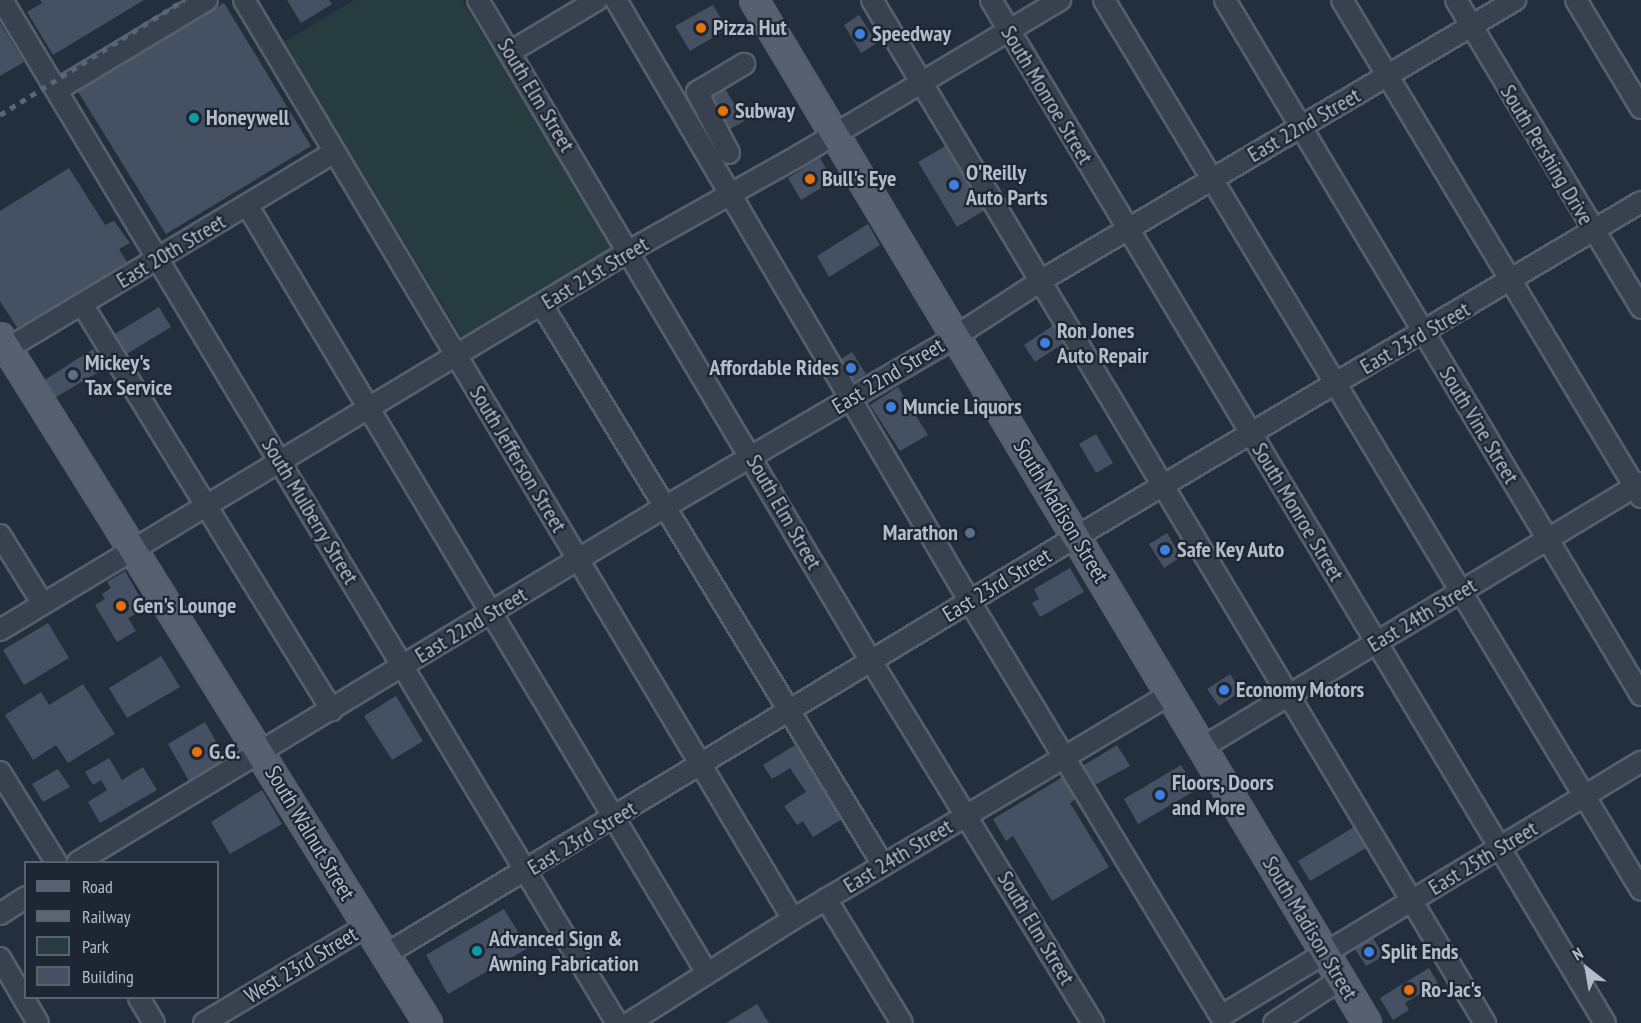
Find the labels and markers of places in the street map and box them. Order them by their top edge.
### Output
place label: Pizza Hut [713,15,787,41]
marker: Pizza Hut [694,21,708,35]
place label: Speedway [872,21,951,47]
marker: Speedway [853,27,867,41]
place label: Subway [735,98,795,124]
marker: Subway [716,104,730,118]
place label: Honeywell [206,105,289,131]
marker: Honeywell [187,111,201,125]
place label: O'Reilly Auto Parts [966,159,1048,210]
place label: Bull's Eye [822,166,896,192]
marker: Bull's Eye [803,172,817,186]
marker: O'Reilly Auto Parts [947,178,961,192]
place label: Ron Jones Auto Repair [1057,317,1148,368]
marker: Ron Jones Auto Repair [1038,336,1052,350]
place label: Mickey's Tax Service [85,349,173,400]
place label: Affordable Rides [709,355,839,381]
marker: Affordable Rides [844,361,858,375]
marker: Mickey's Tax Service [66,368,80,382]
place label: Muncie Liquors [903,394,1022,420]
marker: Muncie Liquors [884,400,898,414]
place label: Marathon [883,520,958,546]
marker: Marathon [963,526,977,540]
place label: Safe Key Auto [1177,537,1286,563]
marker: Safe Key Auto [1158,543,1172,557]
place label: Gen's Lounge [133,593,236,619]
marker: Gen's Lounge [114,599,128,613]
place label: Economy Motors [1236,677,1365,703]
marker: Economy Motors [1217,683,1231,697]
place label: G.G. [209,739,240,765]
marker: G.G. [190,745,204,759]
place label: Floors, Doors and More [1172,769,1275,820]
marker: Floors, Doors and More [1153,788,1167,802]
place label: Advanced Sign & Awning Fabrication [489,925,639,976]
place label: Split Ends [1381,939,1459,965]
marker: Advanced Sign & Awning Fabrication [470,944,484,958]
marker: Split Ends [1362,945,1376,959]
place label: Ro-Jac's [1421,977,1481,1003]
marker: Ro-Jac's [1402,983,1416,997]

